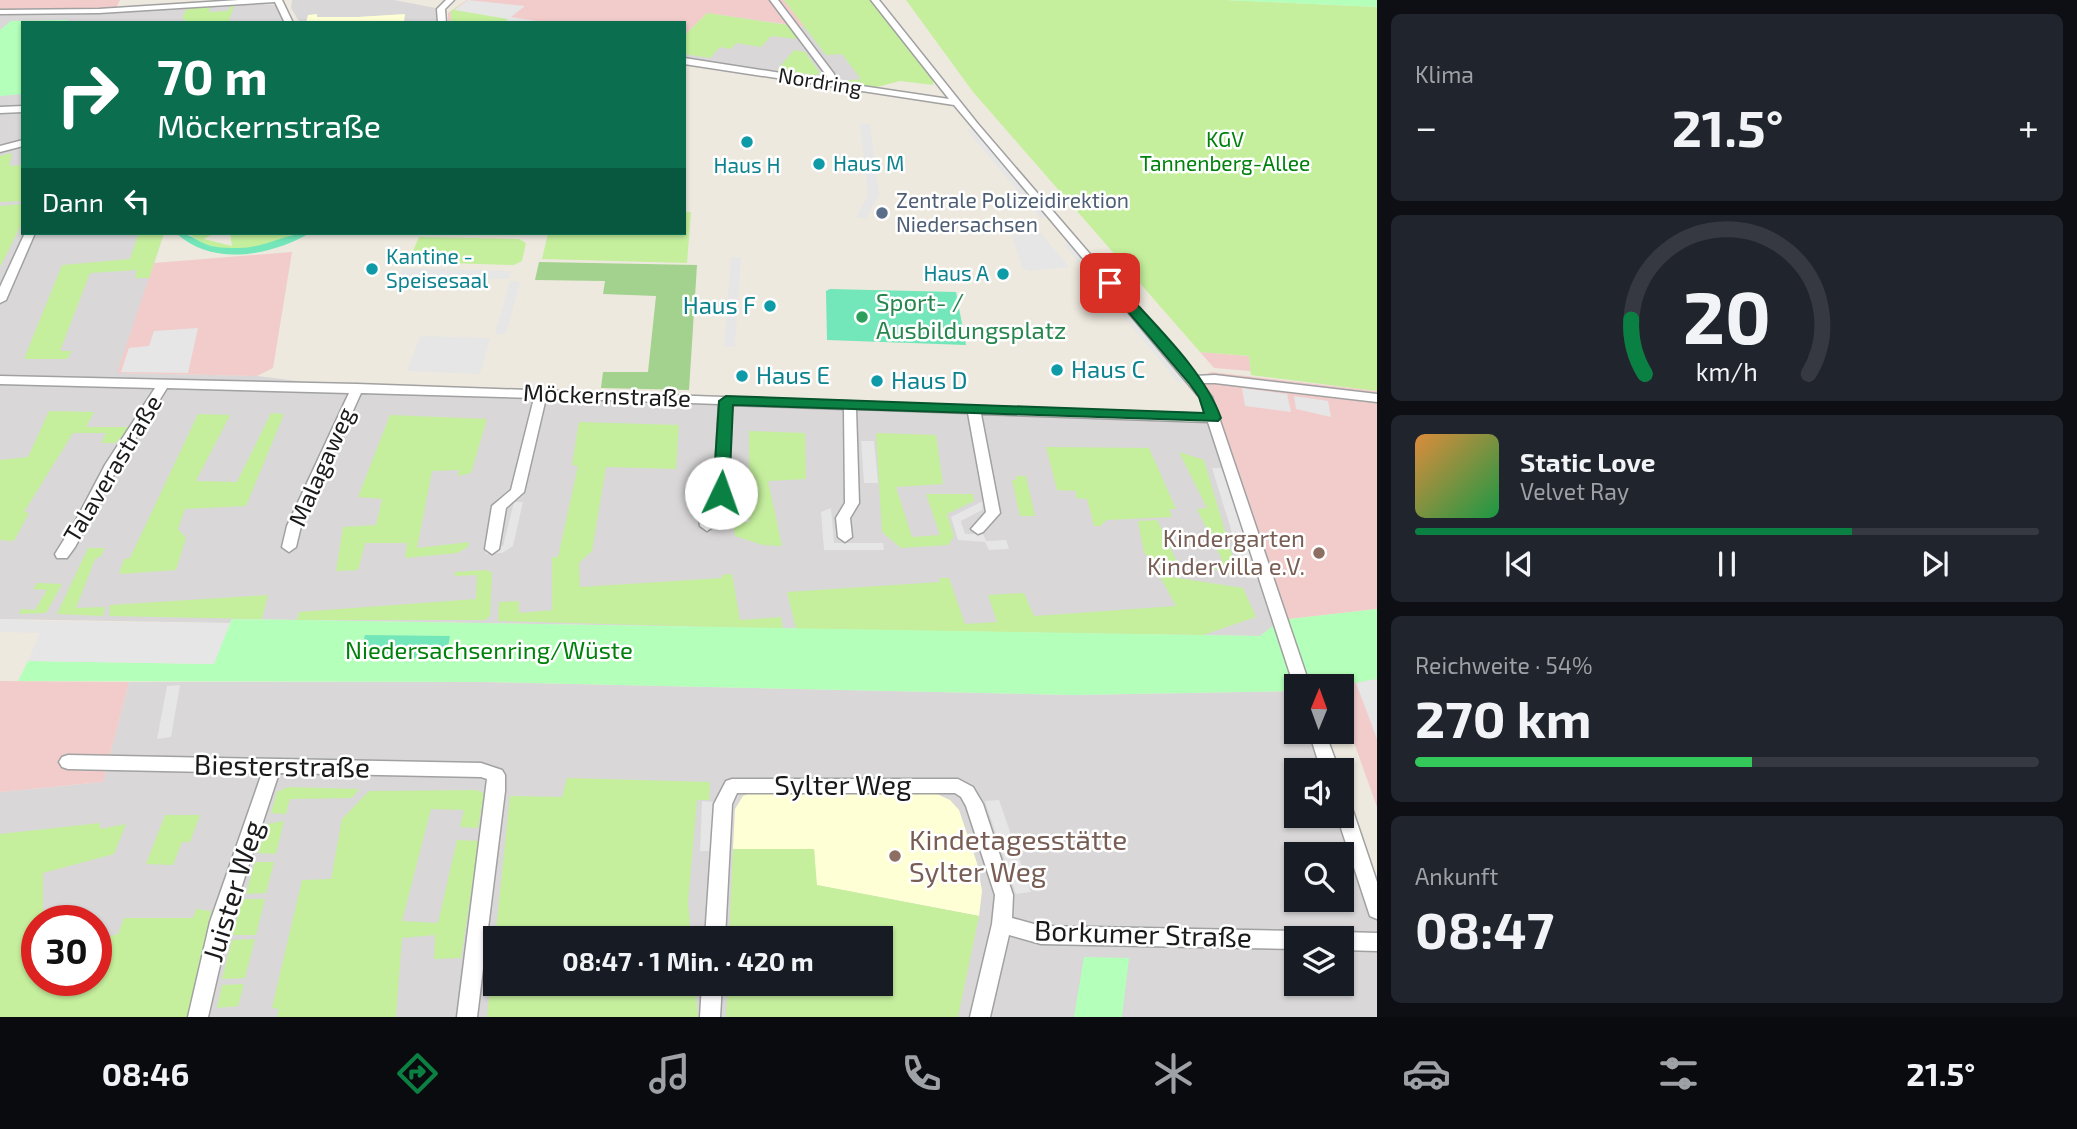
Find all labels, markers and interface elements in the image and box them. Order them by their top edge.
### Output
text: 70 m [157,46,268,105]
icon: right [42,49,133,140]
text: Klima [1415,60,1474,88]
street label: Nordring [777,62,864,100]
text: 21.5° [1672,95,1784,157]
text: − [1415,103,1437,149]
text: + [2018,103,2039,149]
text: Möckernstraße [157,106,381,144]
park label: KGV Tannenberg-Allee [1140,126,1310,175]
marker: Haus H [739,134,755,150]
place label: Haus M [833,150,904,175]
place label: Haus H [714,152,780,177]
marker: Haus M [811,156,827,172]
icon: left [118,182,156,220]
text: Dann [42,186,104,217]
place label: Zentrale Polizeidirektion Niedersachsen [896,187,1129,236]
marker: Zentrale Polizeidirektion Niedersachsen [874,205,890,221]
place label: Kantine - Speisesaal [386,243,489,292]
pin [1080,253,1140,313]
place label: Haus A [924,260,989,285]
marker: Kantine - Speisesaal [364,261,380,277]
icon: arrive [1091,264,1129,302]
marker: Haus A [995,266,1011,282]
text: 20 [1683,271,1771,359]
place label: Sport- / Ausbildungsplatz [876,287,1066,344]
place label: Haus F [683,290,756,319]
marker: Haus F [762,298,778,314]
marker: Sport- / Ausbildungsplatz [854,309,870,325]
place label: Haus C [1071,354,1145,383]
text: km/h [1696,356,1758,386]
place label: Haus E [756,360,830,389]
marker: Haus C [1049,362,1065,378]
place label: Haus D [891,365,967,394]
marker: Haus E [734,368,750,384]
marker: Haus D [869,373,885,389]
street label: Möckernstraße [523,377,691,412]
street label: Talaverastraße [56,389,167,547]
street label: Malagaweg [282,402,360,530]
text: Static Love [1520,446,1656,477]
position arrow [684,456,758,530]
text: Velvet Ray [1520,477,1629,505]
place label: Kindergarten Kindervilla e.V. [1147,523,1305,580]
marker: Kindergarten Kindervilla e.V. [1311,545,1327,561]
icon: previous [1500,545,1538,583]
icon: pause [1708,545,1746,583]
icon: next [1916,545,1954,583]
park label: Niedersachsenring/Wüste [345,635,633,664]
text: Reichweite · 54% [1415,651,1593,679]
north arrow [1284,674,1354,744]
map controls [1284,674,1354,996]
text: 270 km [1415,686,1592,748]
street label: Biesterstraße [194,746,370,784]
button: sound [1284,758,1354,828]
street label: Sylter Weg [774,767,912,801]
street label: Juister Weg [195,816,270,965]
place label: Kindetagesstätte Sylter Weg [909,822,1127,888]
button: search [1284,842,1354,912]
marker: Kindetagesstätte Sylter Weg [887,848,903,864]
text: Ankunft [1415,862,1498,890]
text: 08:47 [1415,897,1554,959]
speed limit sign: 30 [21,905,112,996]
street label: Borkumer Straße [1034,912,1253,954]
button: layers [1284,926,1354,996]
text: 08:47 · 1 Min. · 420 m [562,945,814,976]
icon: directions [393,1049,442,1098]
icon: music [645,1049,694,1098]
icon: phone [897,1049,946,1098]
icon: climate [1149,1049,1198,1098]
icon: car [1402,1049,1451,1098]
icon: filters [1654,1049,1703,1098]
text: 08:46 [102,1054,189,1092]
text: 21.5° [1906,1054,1975,1092]

